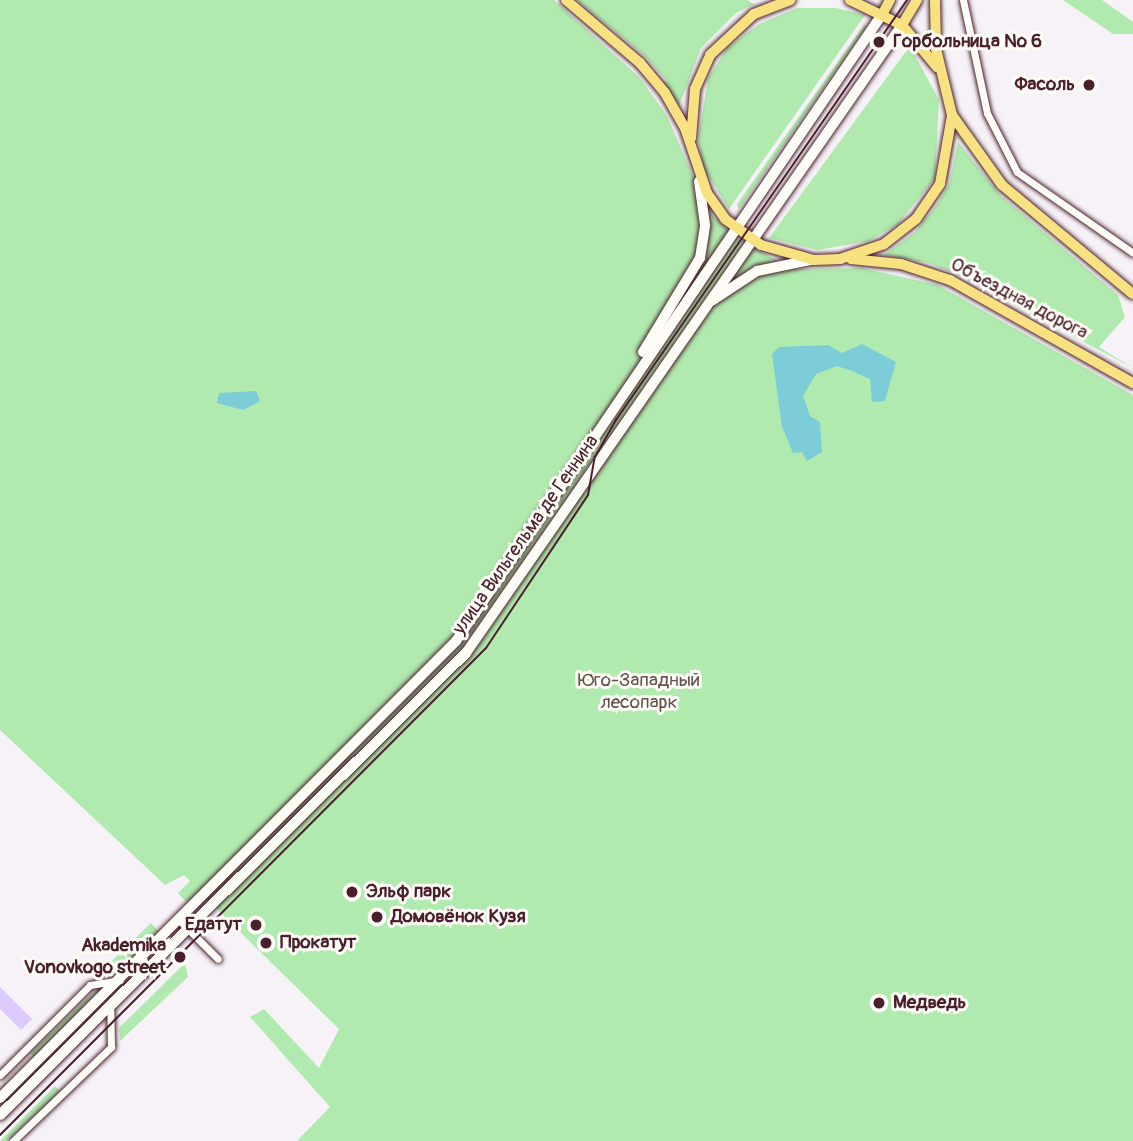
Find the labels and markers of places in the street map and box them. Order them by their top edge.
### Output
place label: Горбольница № 6 [893,31,1042,53]
marker: Горбольница № 6 [871,34,887,50]
place label: Фасоль [1015,74,1075,96]
marker: Фасоль [1081,77,1097,93]
place label: Эльф парк [366,881,451,903]
marker: Эльф парк [344,884,360,900]
place label: Домовёнок Кузя [391,906,526,928]
marker: Домовёнок Кузя [369,909,385,925]
place label: Едатут [185,914,242,936]
marker: Едатут [248,917,264,933]
place label: Прокатут [280,932,356,954]
place label: Akademika Vonovkogo street [24,935,166,979]
marker: Прокатут [258,935,274,951]
marker: Akademika Vonovkogo street [172,949,188,965]
place label: Медведь [893,992,966,1014]
marker: Медведь [871,995,887,1011]

